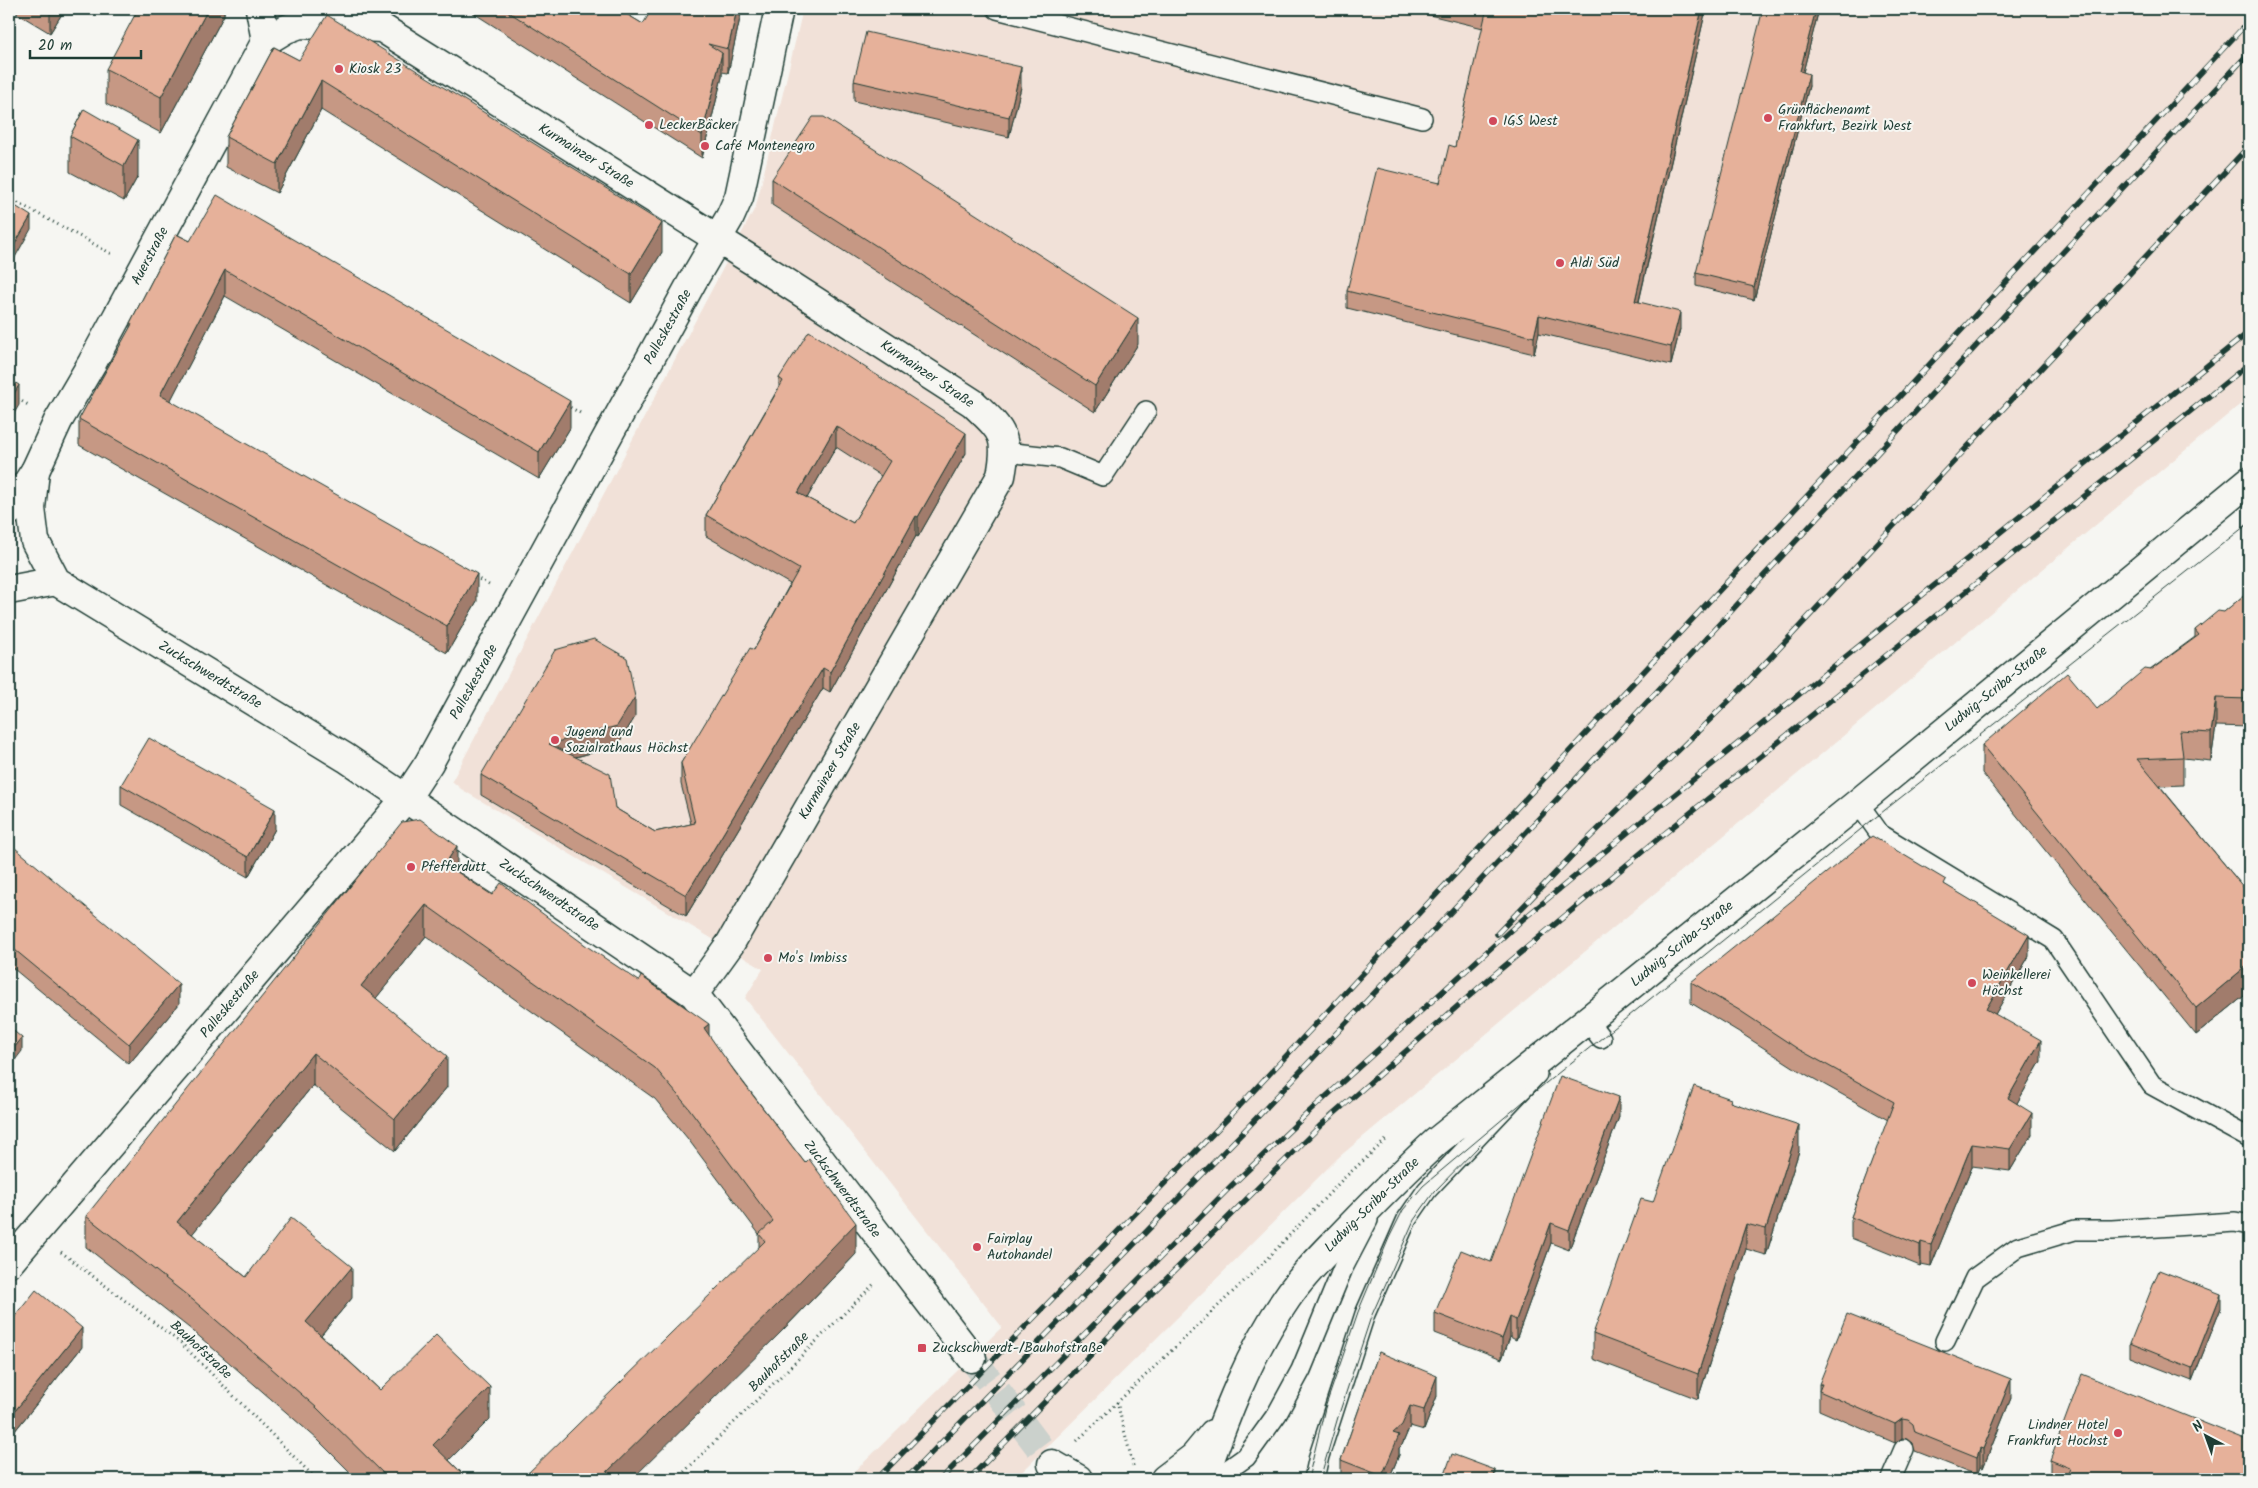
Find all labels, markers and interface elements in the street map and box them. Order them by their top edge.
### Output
scale bar [30,28,141,60]
text: 20 m [38,34,72,58]
place label: Kiosk 23 [349,58,401,80]
marker: Kiosk 23 [333,63,345,75]
place label: Grünflächenamt Frankfurt, Bezirk West [1778,99,1912,137]
place label: IGS West [1503,110,1558,132]
marker: Grünflächenamt Frankfurt, Bezirk West [1762,112,1774,124]
place label: LeckerBäcker [659,114,737,136]
marker: IGS West [1487,115,1499,127]
street label: Kurmainzer Straße [534,118,639,195]
marker: LeckerBäcker [643,119,655,131]
place label: Café Montenegro [715,135,815,157]
marker: Café Montenegro [699,140,711,152]
street label: Auerstraße [125,222,175,289]
place label: Aldi Süd [1570,252,1620,274]
marker: Aldi Süd [1554,257,1566,269]
street label: Palleskestraße [638,285,698,369]
street label: Kurmainzer Straße [875,334,979,414]
street label: Zuckschwerdtstraße [154,635,267,715]
street label: Palleskestraße [444,640,504,724]
street label: Ludwig-Scriba-Straße [1939,640,2053,738]
street label: Kurmainzer Straße [793,718,867,824]
place label: Jugend und Sozialrathaus Höchst [565,721,689,759]
marker: Jugend und Sozialrathaus Höchst [549,734,561,746]
street label: Zuckschwerdtstraße [494,853,605,937]
place label: Pfefferdutt [421,856,487,878]
marker: Pfefferdutt [405,861,417,873]
street label: Ludwig-Scriba-Straße [1625,895,1739,993]
place label: Mo's Imbiss [778,947,847,969]
marker: Mo's Imbiss [762,952,774,964]
place label: Weinkellerei Höchst [1982,964,2051,1002]
street label: Palleskestraße [195,965,266,1043]
marker: Weinkellerei Höchst [1966,977,1978,989]
street label: Zuckschwerdtstraße [798,1135,887,1243]
street label: Ludwig-Scriba-Straße [1319,1152,1425,1258]
place label: Fairplay Autohandel [987,1228,1053,1266]
marker: Fairplay Autohandel [971,1241,983,1253]
street label: Bauhofstraße [165,1315,238,1385]
street label: Bauhofstraße [744,1326,815,1397]
place label: Zuckschwerdt-/Bauhofstraße [932,1337,1103,1359]
marker: Zuckschwerdt-/Bauhofstraße [916,1342,928,1354]
north arrow [2180,1410,2230,1460]
place label: Lindner Hotel Frankfurt Hochst [2007,1414,2109,1452]
text: N [2188,1416,2209,1438]
marker: Lindner Hotel Frankfurt Hochst [2112,1427,2124,1439]

